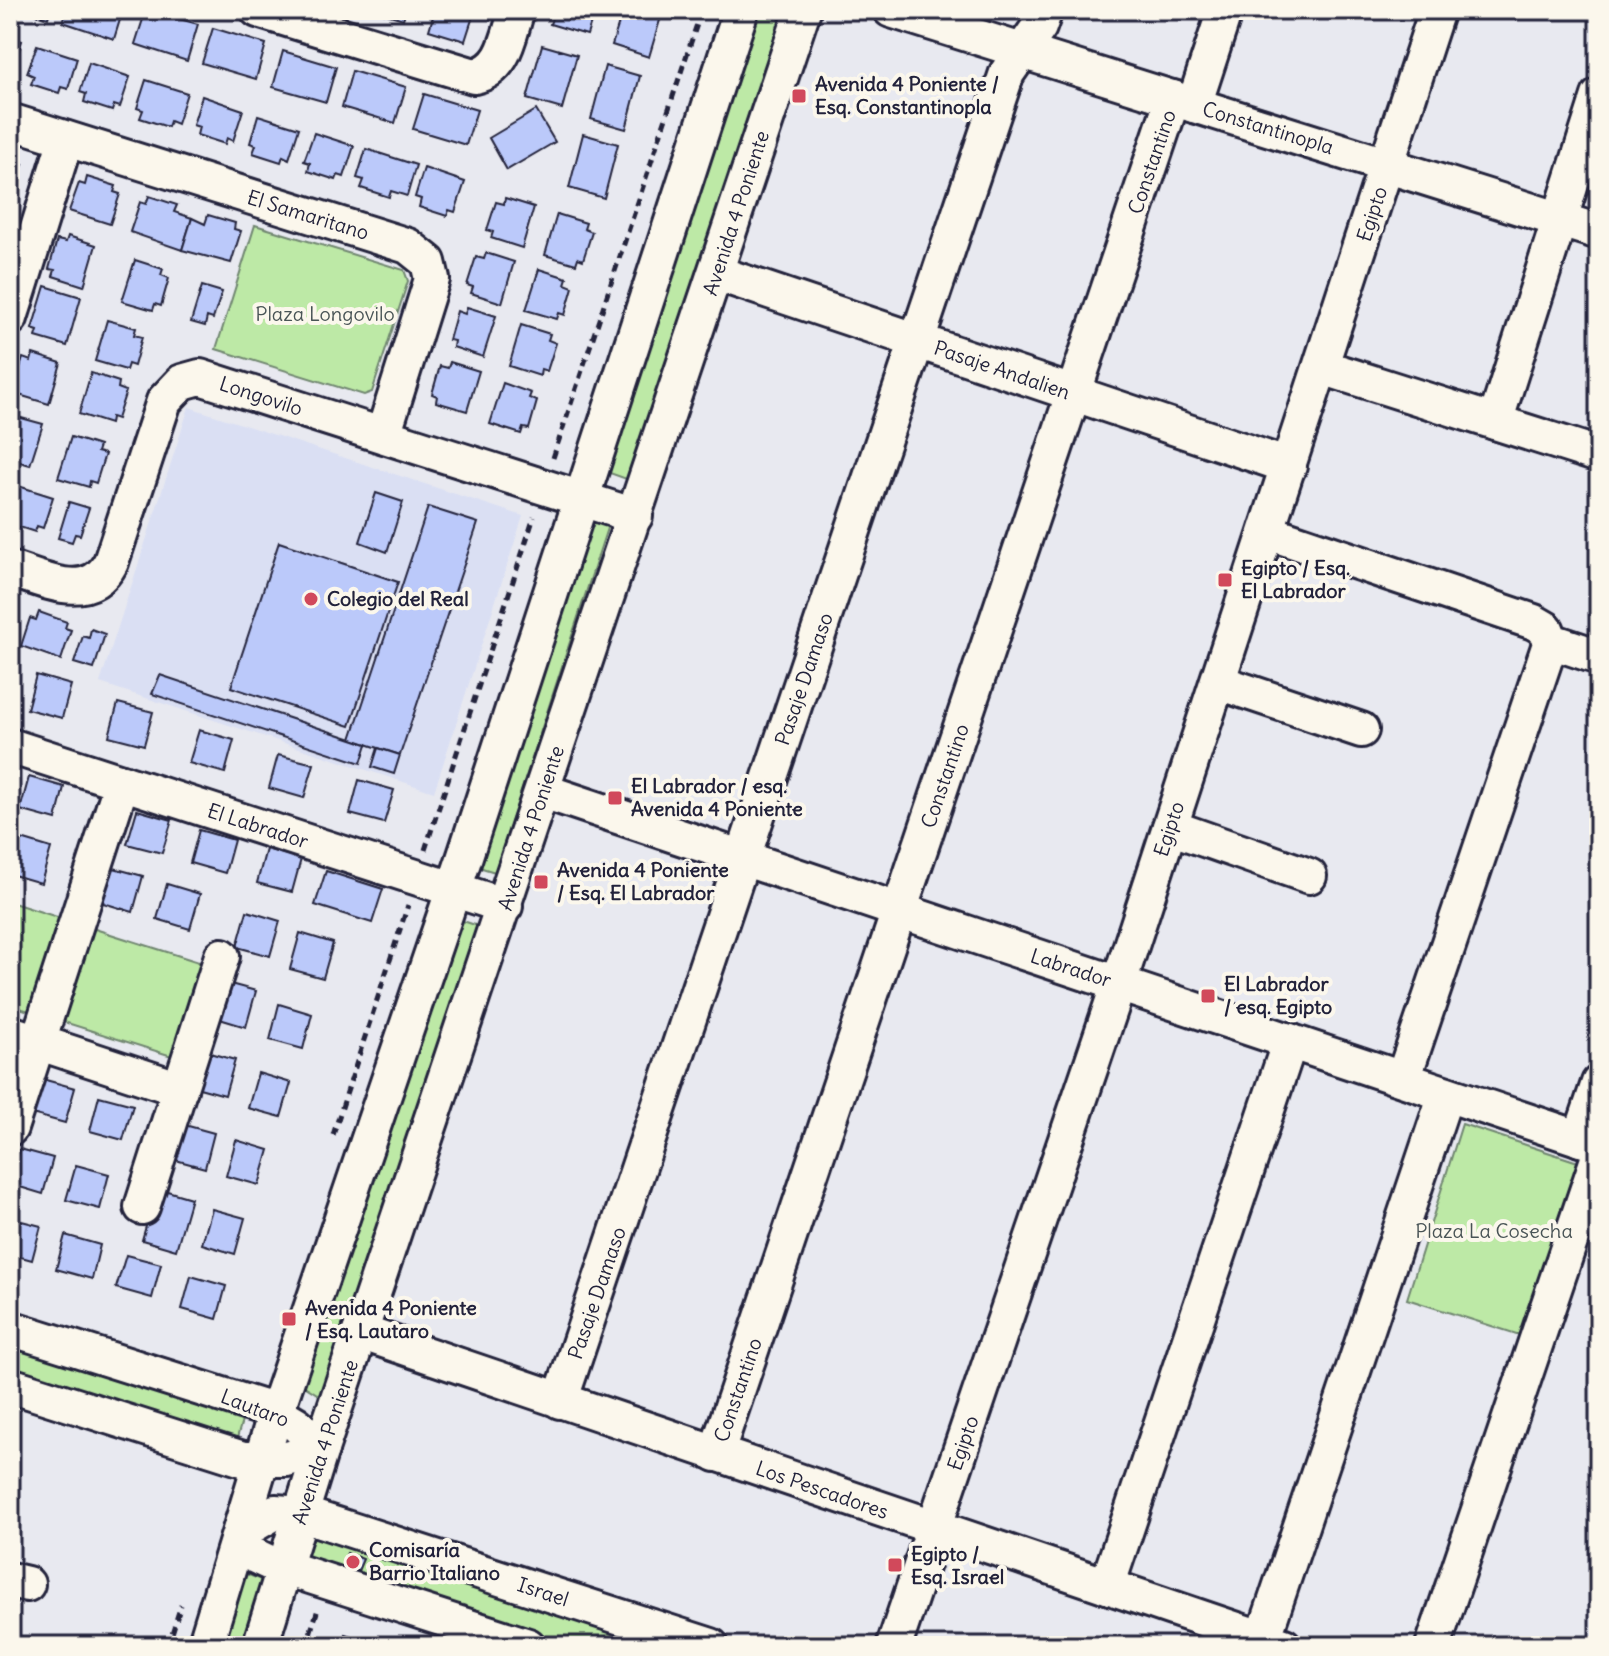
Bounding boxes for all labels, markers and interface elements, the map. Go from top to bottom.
place label: Avenida 4 Poniente / Esq. Constantinopla [815,71,999,119]
marker: Avenida 4 Poniente / Esq. Constantinopla [790,87,808,105]
street label: Constantinopla [1200,96,1337,159]
street label: Constantino [1122,106,1181,217]
street label: Avenida 4 Poniente [697,127,774,298]
street label: Egipto [1351,183,1392,245]
street label: El Samaritano [244,184,372,245]
park label: Plaza Longovilo [255,301,395,326]
street label: Pasaje Andalien [931,335,1074,405]
street label: Longovilo [217,370,306,421]
place label: Egipto / Esq. El Labrador [1241,555,1350,603]
marker: Egipto / Esq. El Labrador [1216,571,1234,589]
place label: Colegio del Real [327,586,469,611]
marker: Colegio del Real [302,590,320,608]
street label: Pasaje Damaso [769,609,838,748]
street label: Constantino [915,720,974,831]
street label: Avenida 4 Poniente [492,742,569,913]
place label: El Labrador / esq. Avenida 4 Poniente [631,773,803,821]
marker: El Labrador / esq. Avenida 4 Poniente [606,789,624,807]
street label: El Labrador [205,797,312,854]
street label: Egipto [1148,798,1189,860]
place label: Avenida 4 Poniente / Esq. El Labrador [557,857,729,905]
marker: Avenida 4 Poniente / Esq. El Labrador [532,873,550,891]
street label: Labrador [1028,943,1115,992]
place label: El Labrador / esq. Egipto [1224,971,1332,1019]
marker: El Labrador / esq. Egipto [1199,987,1217,1005]
park label: Plaza La Cosecha [1415,1218,1573,1243]
street label: Pasaje Damaso [562,1223,631,1362]
place label: Avenida 4 Poniente / Esq. Lautaro [305,1295,477,1343]
marker: Avenida 4 Poniente / Esq. Lautaro [280,1310,298,1328]
street label: Constantino [708,1334,767,1445]
street label: Avenida 4 Poniente [286,1356,363,1527]
street label: Lautaro [217,1383,293,1432]
street label: Egipto [942,1412,984,1474]
street label: Los Pescadores [753,1455,892,1524]
place label: Comisaría Barrio Italiano [369,1537,500,1585]
place label: Egipto / Esq. Israel [911,1541,1004,1589]
marker: Comisaría Barrio Italiano [344,1553,362,1571]
marker: Egipto / Esq. Israel [886,1556,904,1574]
street label: Israel [514,1572,572,1612]

